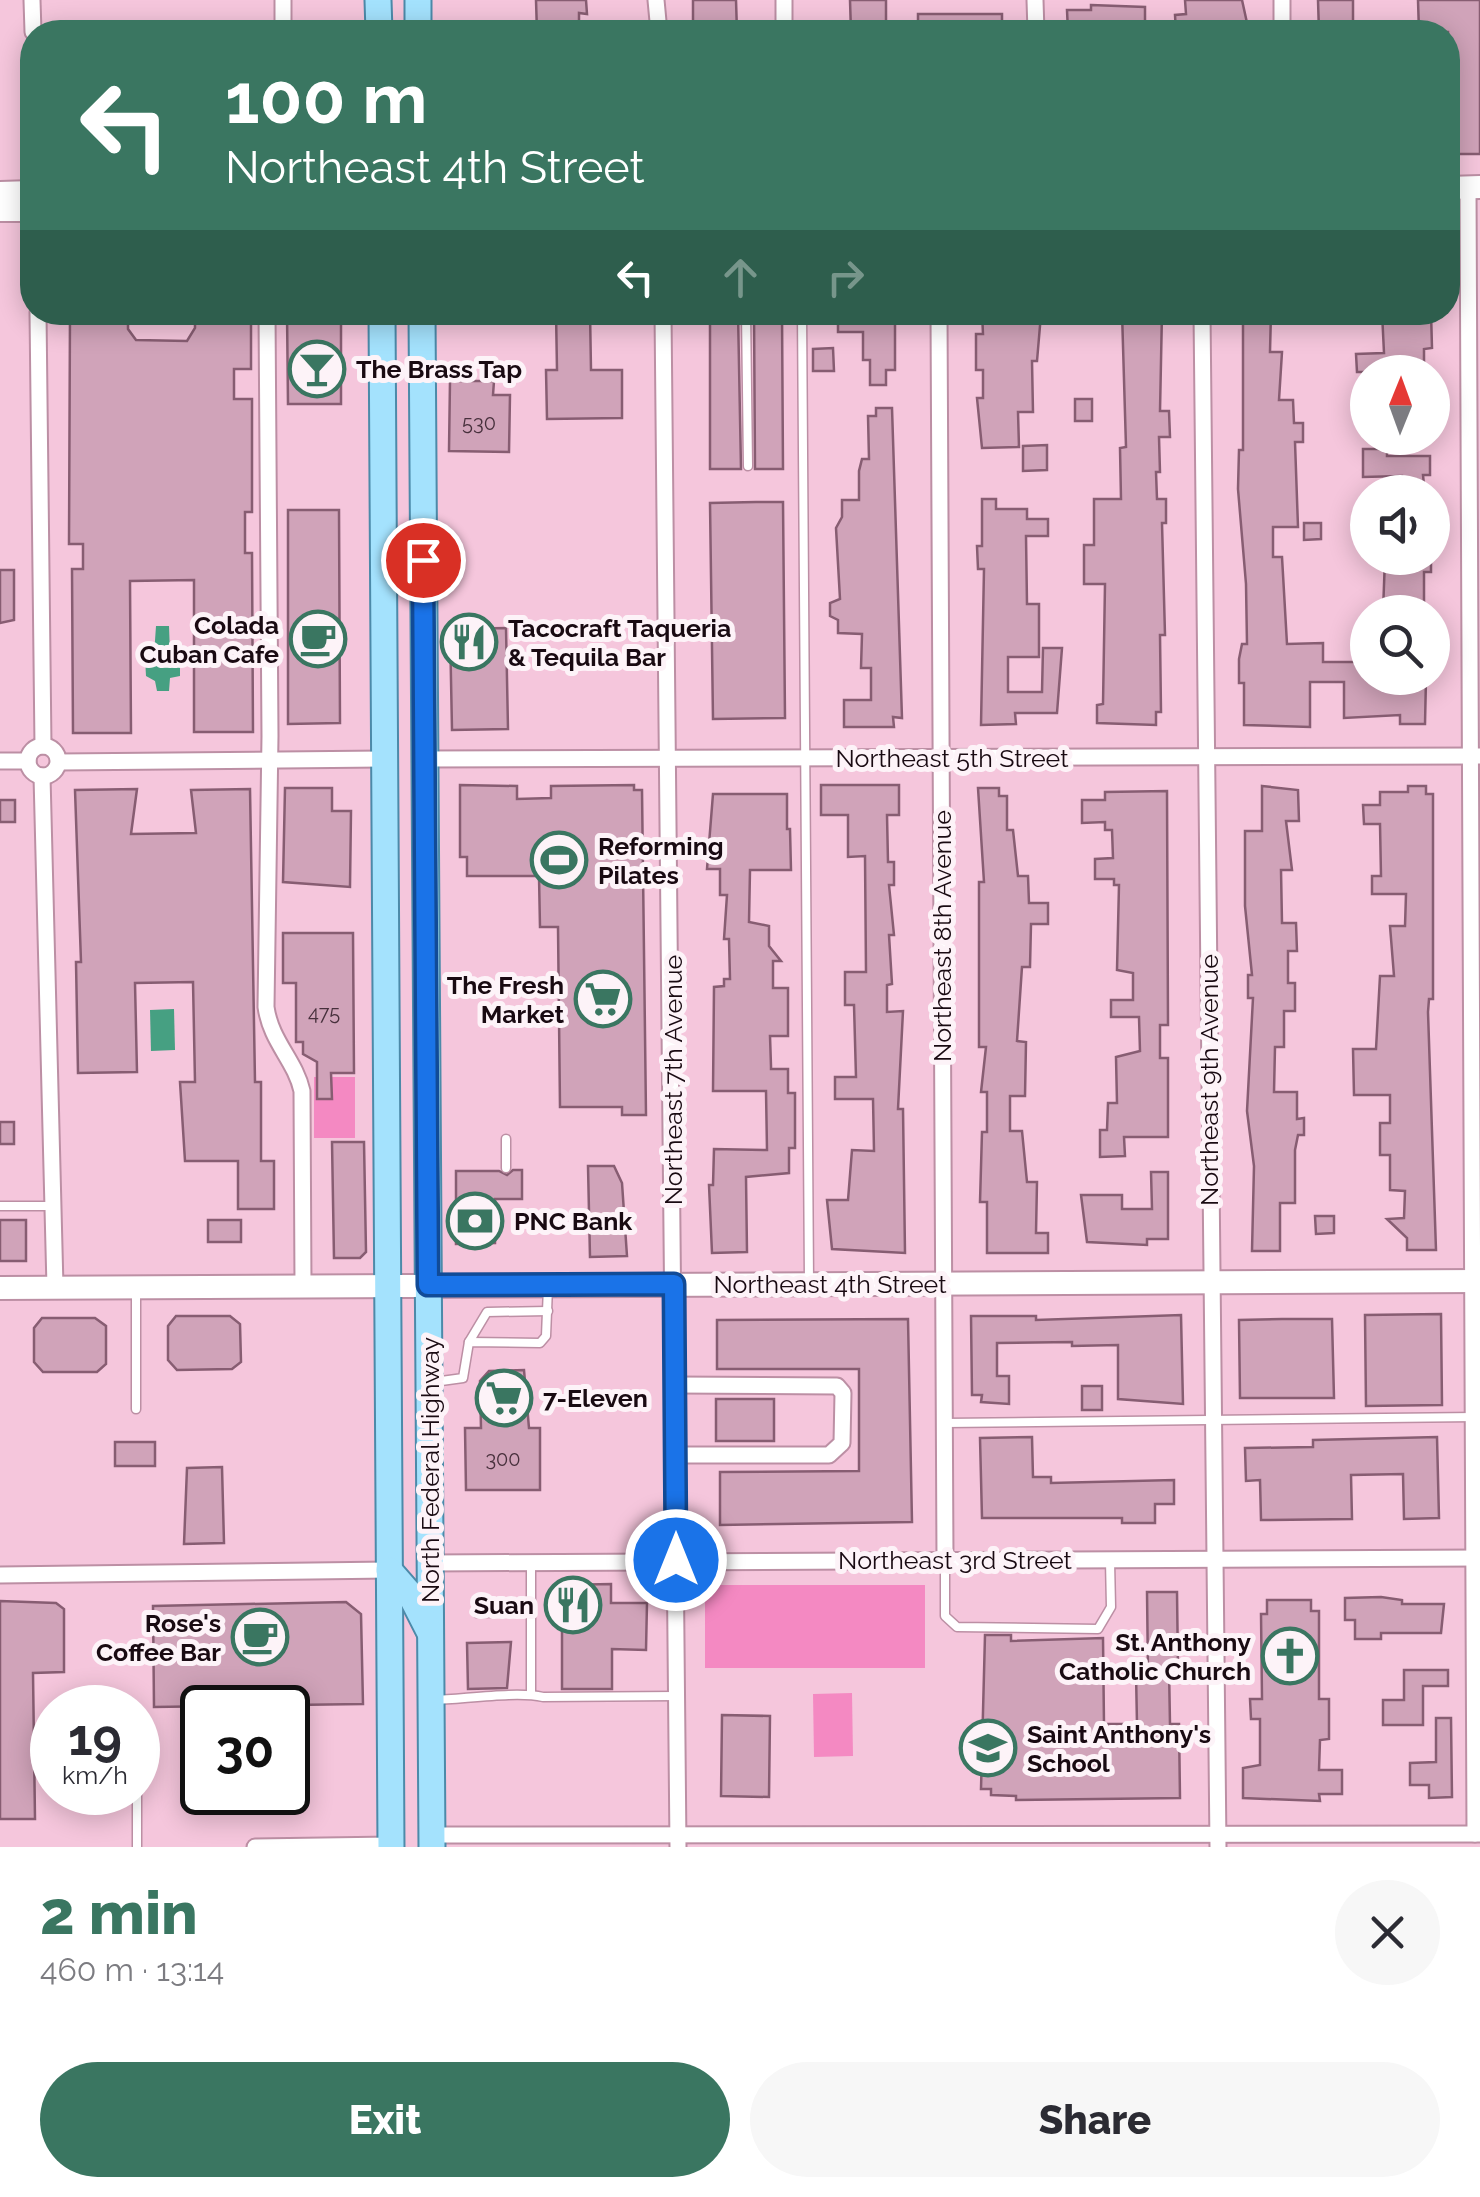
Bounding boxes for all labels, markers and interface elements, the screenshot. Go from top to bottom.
text: 100 m [225,57,428,139]
icon: left [60,60,190,190]
text: Northeast 4th Street [225,141,645,194]
icon: left [608,250,663,305]
icon: ahead [713,250,768,305]
icon: right [818,250,873,305]
bar icon: The Brass Tap [287,339,347,399]
place label: The Brass Tap [356,354,522,384]
north arrow [1350,355,1450,455]
map controls [1350,355,1450,695]
house number: 530 [462,411,496,435]
button: sound [1350,475,1450,575]
pin [381,518,466,603]
icon: arrive [396,533,451,588]
button: search [1350,595,1450,695]
cafe icon: Colada Cuban Cafe [288,609,348,669]
place label: Colada Cuban Cafe [140,610,279,669]
restaurant icon: Tacocraft Taqueria & Tequila Bar [439,612,499,672]
place label: Tacocraft Taqueria & Tequila Bar [508,613,731,672]
street label: Northeast 5th Street [835,743,1069,773]
street label: Northeast 8th Avenue [927,810,957,1062]
sports icon: Reforming Pilates [529,830,589,890]
place label: Reforming Pilates [598,831,724,890]
street label: Northeast 9th Avenue [1194,954,1224,1206]
street label: Northeast 7th Avenue [658,955,688,1205]
supermarket icon: The Fresh Market [573,969,633,1029]
place label: The Fresh Market [447,970,564,1029]
house number: 475 [308,1001,340,1025]
bank icon: PNC Bank [445,1191,505,1251]
place label: PNC Bank [514,1206,633,1236]
street label: Northeast 4th Street [713,1269,947,1299]
street label: North Federal Highway [415,1337,445,1603]
supermarket icon: 7-Eleven [474,1368,534,1428]
place label: 7-Eleven [543,1383,648,1413]
house number: 300 [485,1447,521,1471]
position arrow [624,1508,728,1612]
street label: Northeast 3rd Street [838,1545,1073,1575]
restaurant icon: Suan [543,1575,603,1635]
place label: Suan [474,1590,534,1620]
cafe icon: Rose's Coffee Bar [230,1607,290,1667]
place label: Rose's Coffee Bar [96,1608,221,1667]
church icon: St. Anthony Catholic Church [1260,1626,1320,1686]
place label: St. Anthony Catholic Church [1059,1627,1251,1686]
speed limit sign: 30 [180,1685,310,1815]
text: 19 [68,1708,122,1767]
school or university icon: Saint Anthony's School [958,1718,1018,1778]
place label: Saint Anthony's School [1027,1719,1211,1778]
text: km/h [62,1760,128,1790]
text: 2 min [40,1878,198,1948]
button: close [1335,1880,1440,1985]
text: 460 m · 13:14 [40,1951,224,1988]
button: Exit [40,2062,730,2177]
button: Share [750,2062,1440,2177]

